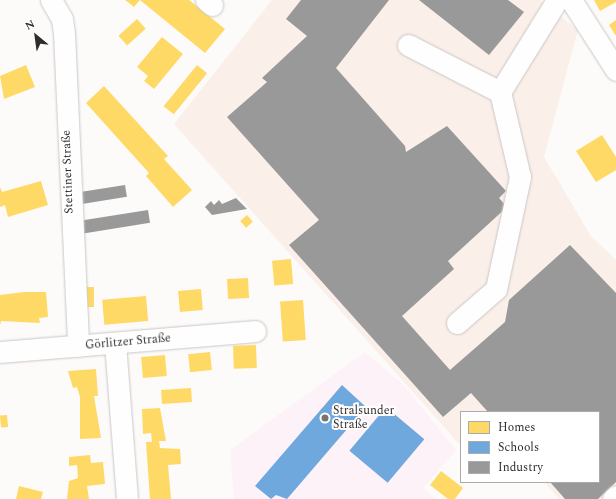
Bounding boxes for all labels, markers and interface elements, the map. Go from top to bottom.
text: N [22,15,38,35]
north arrow [16,16,56,56]
street label: Stettiner Straße [59,130,77,214]
street label: Görlitzer Straße [85,331,171,353]
place label: Stralsunder Straße [333,404,394,432]
legend [460,411,600,483]
marker: Stralsunder Straße [320,413,330,423]
text: Homes [498,418,536,437]
text: Schools [498,438,539,457]
text: Industry [498,458,543,477]

